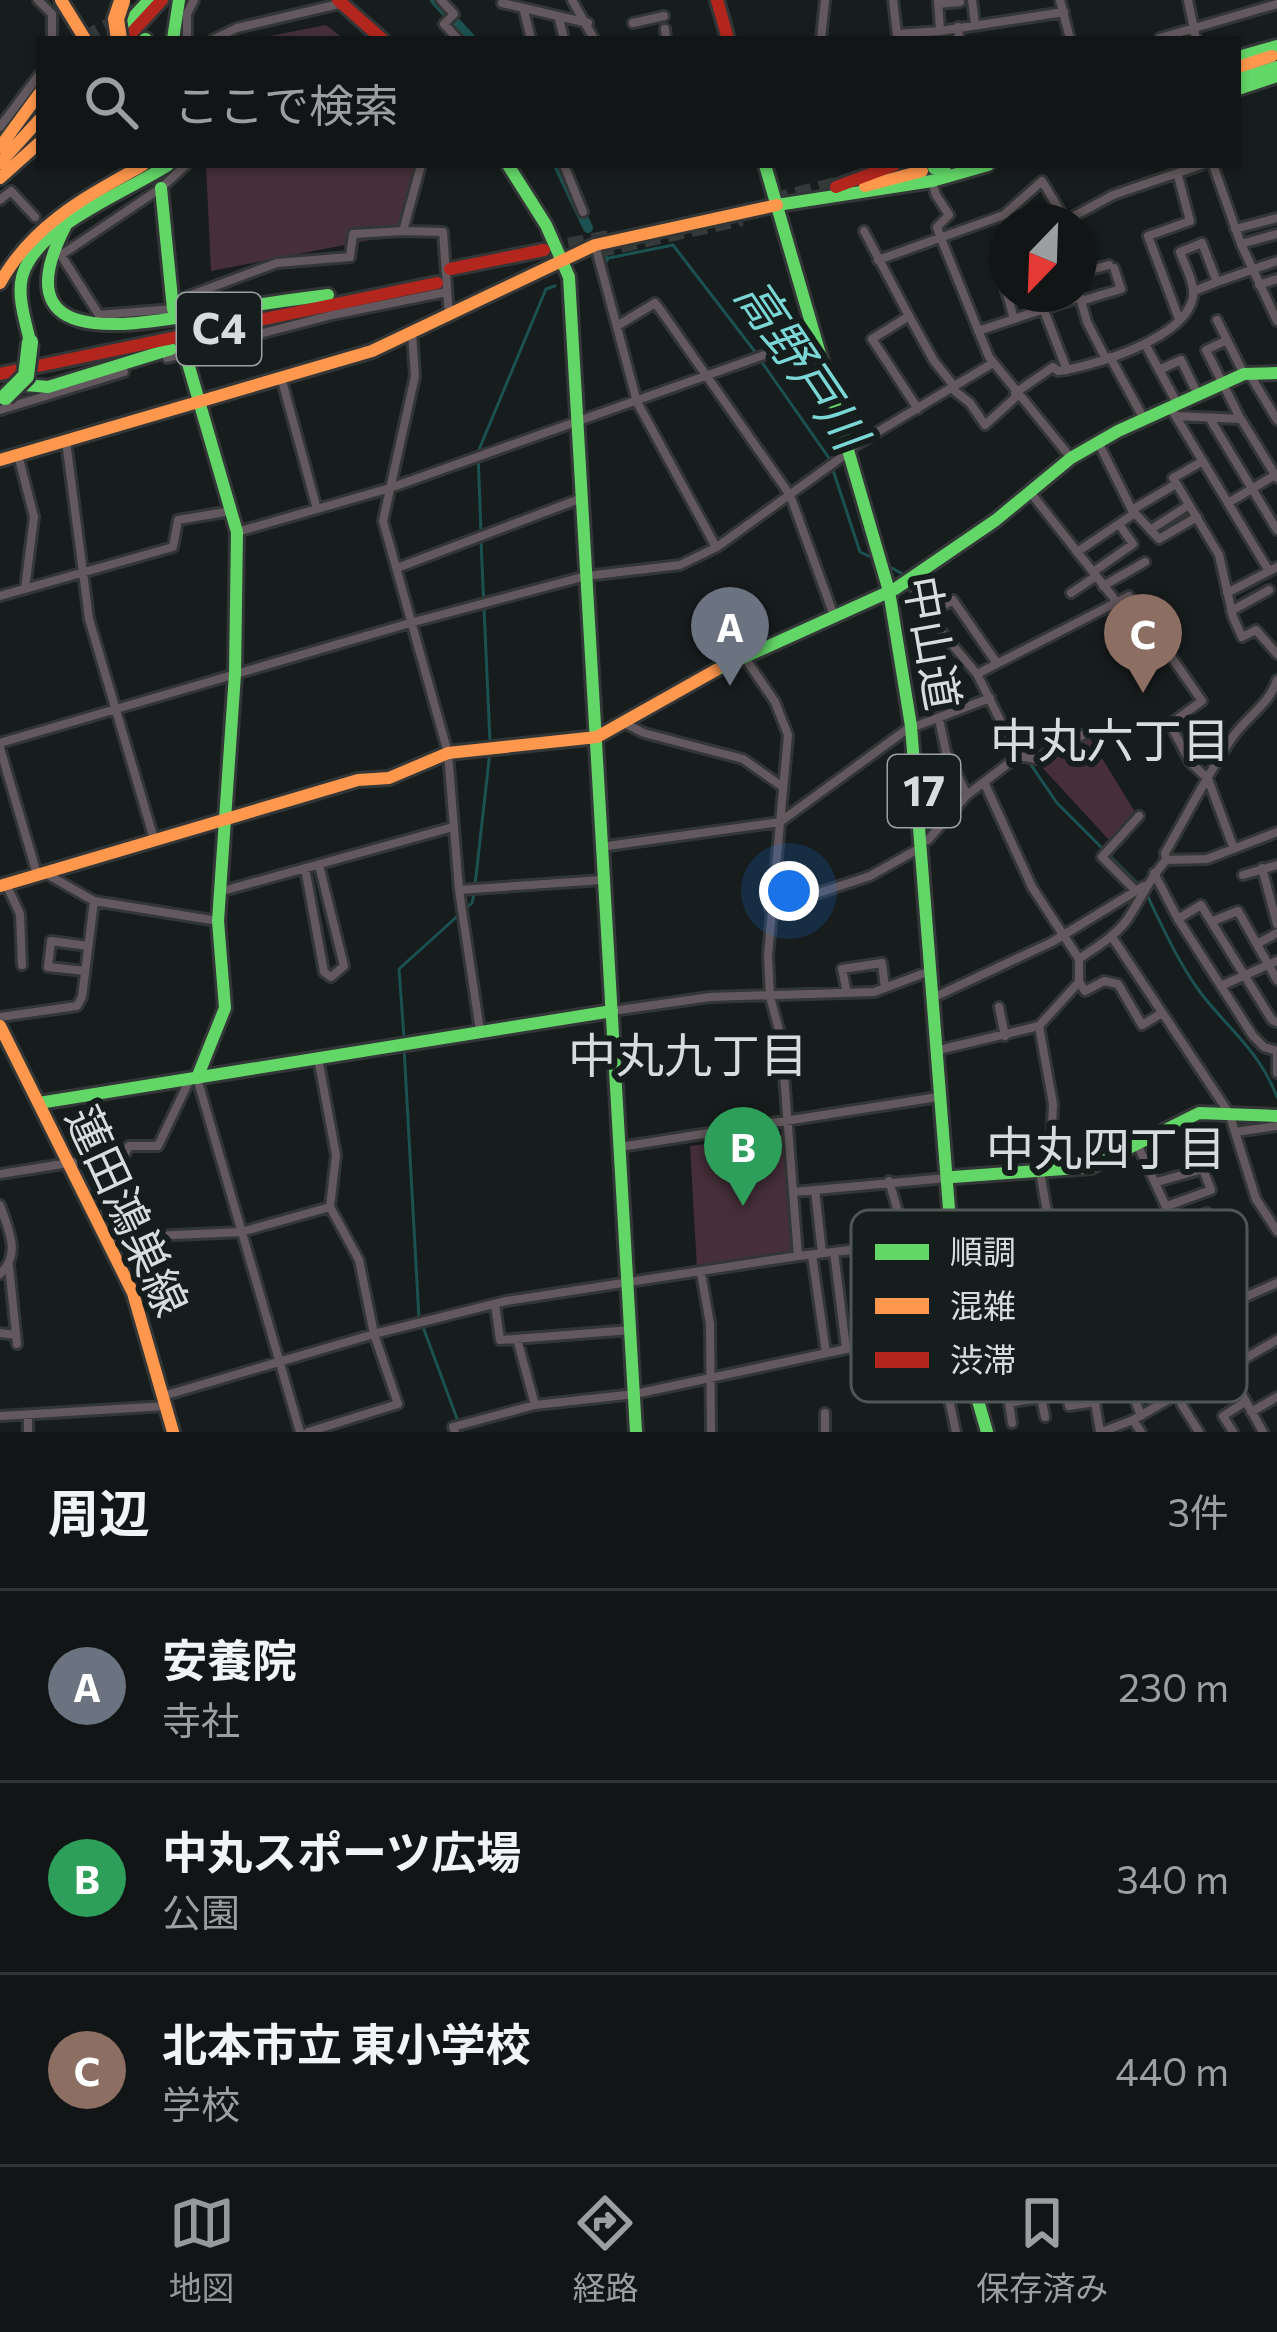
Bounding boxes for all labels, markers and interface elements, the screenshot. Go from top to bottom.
search box [36,36,1241,168]
icon: search [78,69,144,135]
text: ここで検索 [174,76,399,131]
north arrow [989,204,1097,312]
water label: 高野戸川 [725,267,884,463]
road number: C4 [177,293,261,365]
street label: 中山道 [896,571,973,714]
pin: A [691,587,769,686]
pin: C [1104,594,1182,693]
district label: 中丸六丁目 [990,709,1230,768]
road number: 17 [888,755,960,827]
your location [759,861,819,921]
district label: 中丸九丁目 [568,1024,808,1083]
street label: 蓮田鴻巣線 [57,1096,202,1324]
pin: B [704,1107,782,1206]
district label: 中丸四丁目 [986,1117,1226,1176]
legend [851,1210,1247,1402]
text: 順調 [950,1230,1016,1271]
text: 混雑 [950,1284,1016,1325]
text: 渋滞 [950,1338,1016,1379]
text: 周辺 [48,1480,150,1543]
text: 3件 [1168,1487,1229,1535]
text: 安養院 [162,1631,297,1686]
text: A [73,1662,101,1710]
text: 230 m [1118,1662,1229,1710]
text: 寺社 [162,1695,240,1743]
text: 中丸スポーツ広場 [162,1823,521,1878]
text: B [74,1854,100,1902]
text: 340 m [1116,1854,1229,1902]
text: 公園 [162,1887,240,1935]
text: 北本市立 東小学校 [162,2015,531,2070]
text: C [74,2046,100,2094]
text: 440 m [1115,2046,1229,2094]
text: 学校 [162,2079,240,2127]
tab: 地図 [169,2190,235,2310]
tab: 経路 [572,2190,638,2310]
tab: 保存済み [976,2190,1108,2310]

